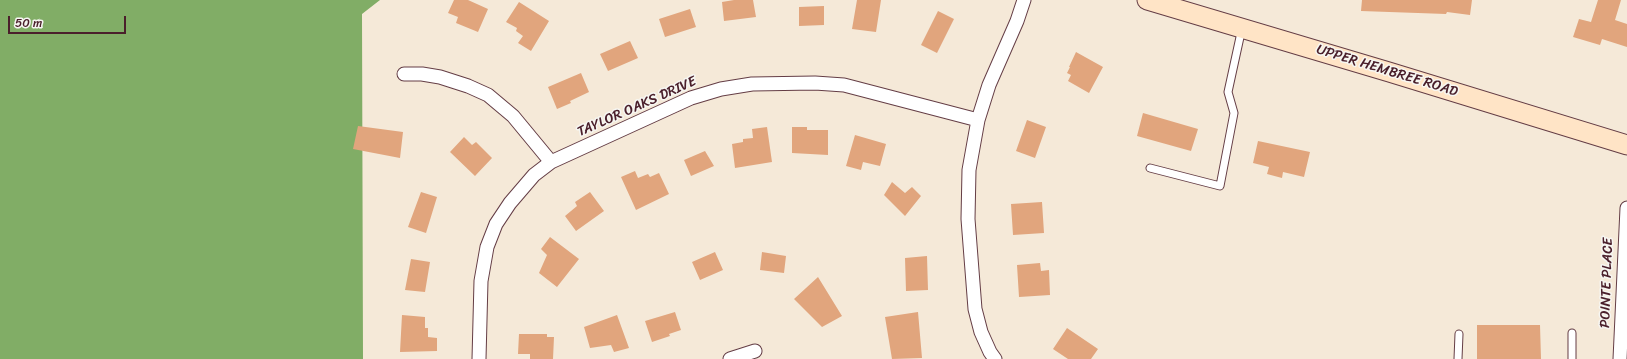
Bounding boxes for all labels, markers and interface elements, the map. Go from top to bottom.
scale bar [10,8,128,34]
text: 50 m [15,12,42,34]
street label: UPPER HEMBREE ROAD [1314,41,1460,101]
street label: TAYLOR OAKS DRIVE [575,73,699,141]
street label: POINTE PLACE [1597,238,1617,328]

